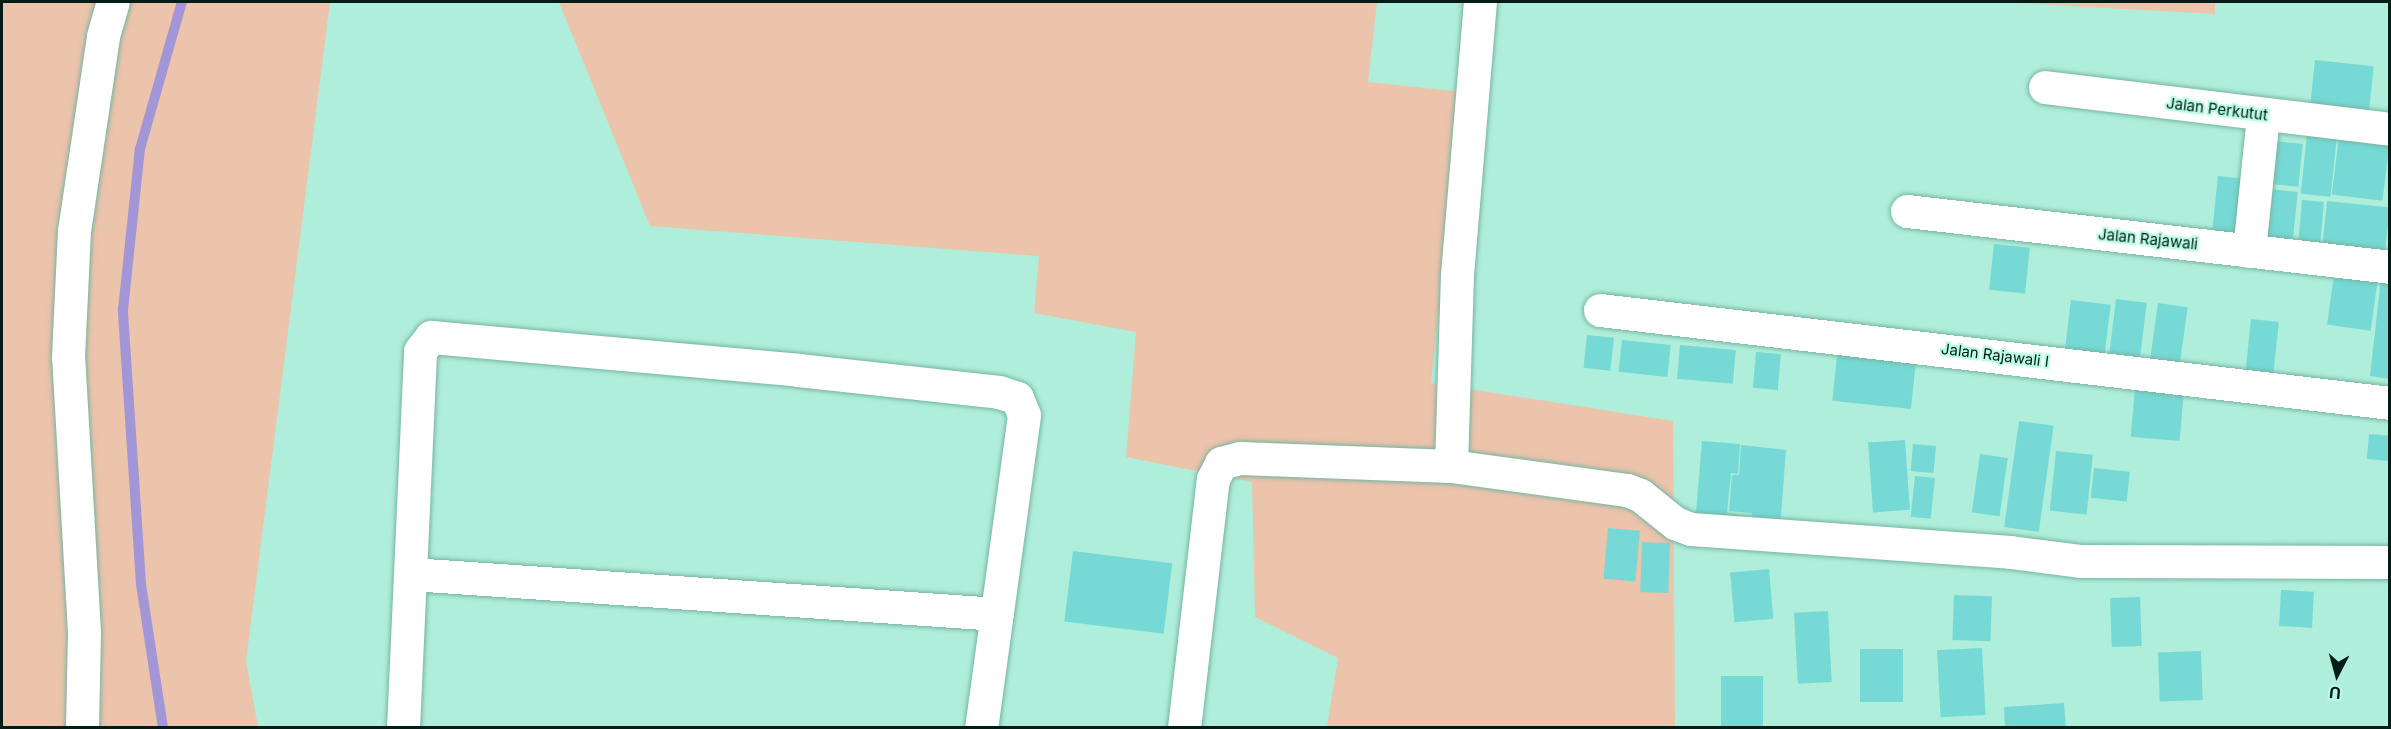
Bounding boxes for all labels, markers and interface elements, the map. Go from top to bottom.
street label: Jalan Perkutut [2165,94,2269,124]
street label: Jalan Rajawali [2097,225,2199,253]
street label: Jalan Rajawali I [1940,339,2050,371]
north arrow [2307,645,2367,705]
text: U [2328,682,2342,703]

